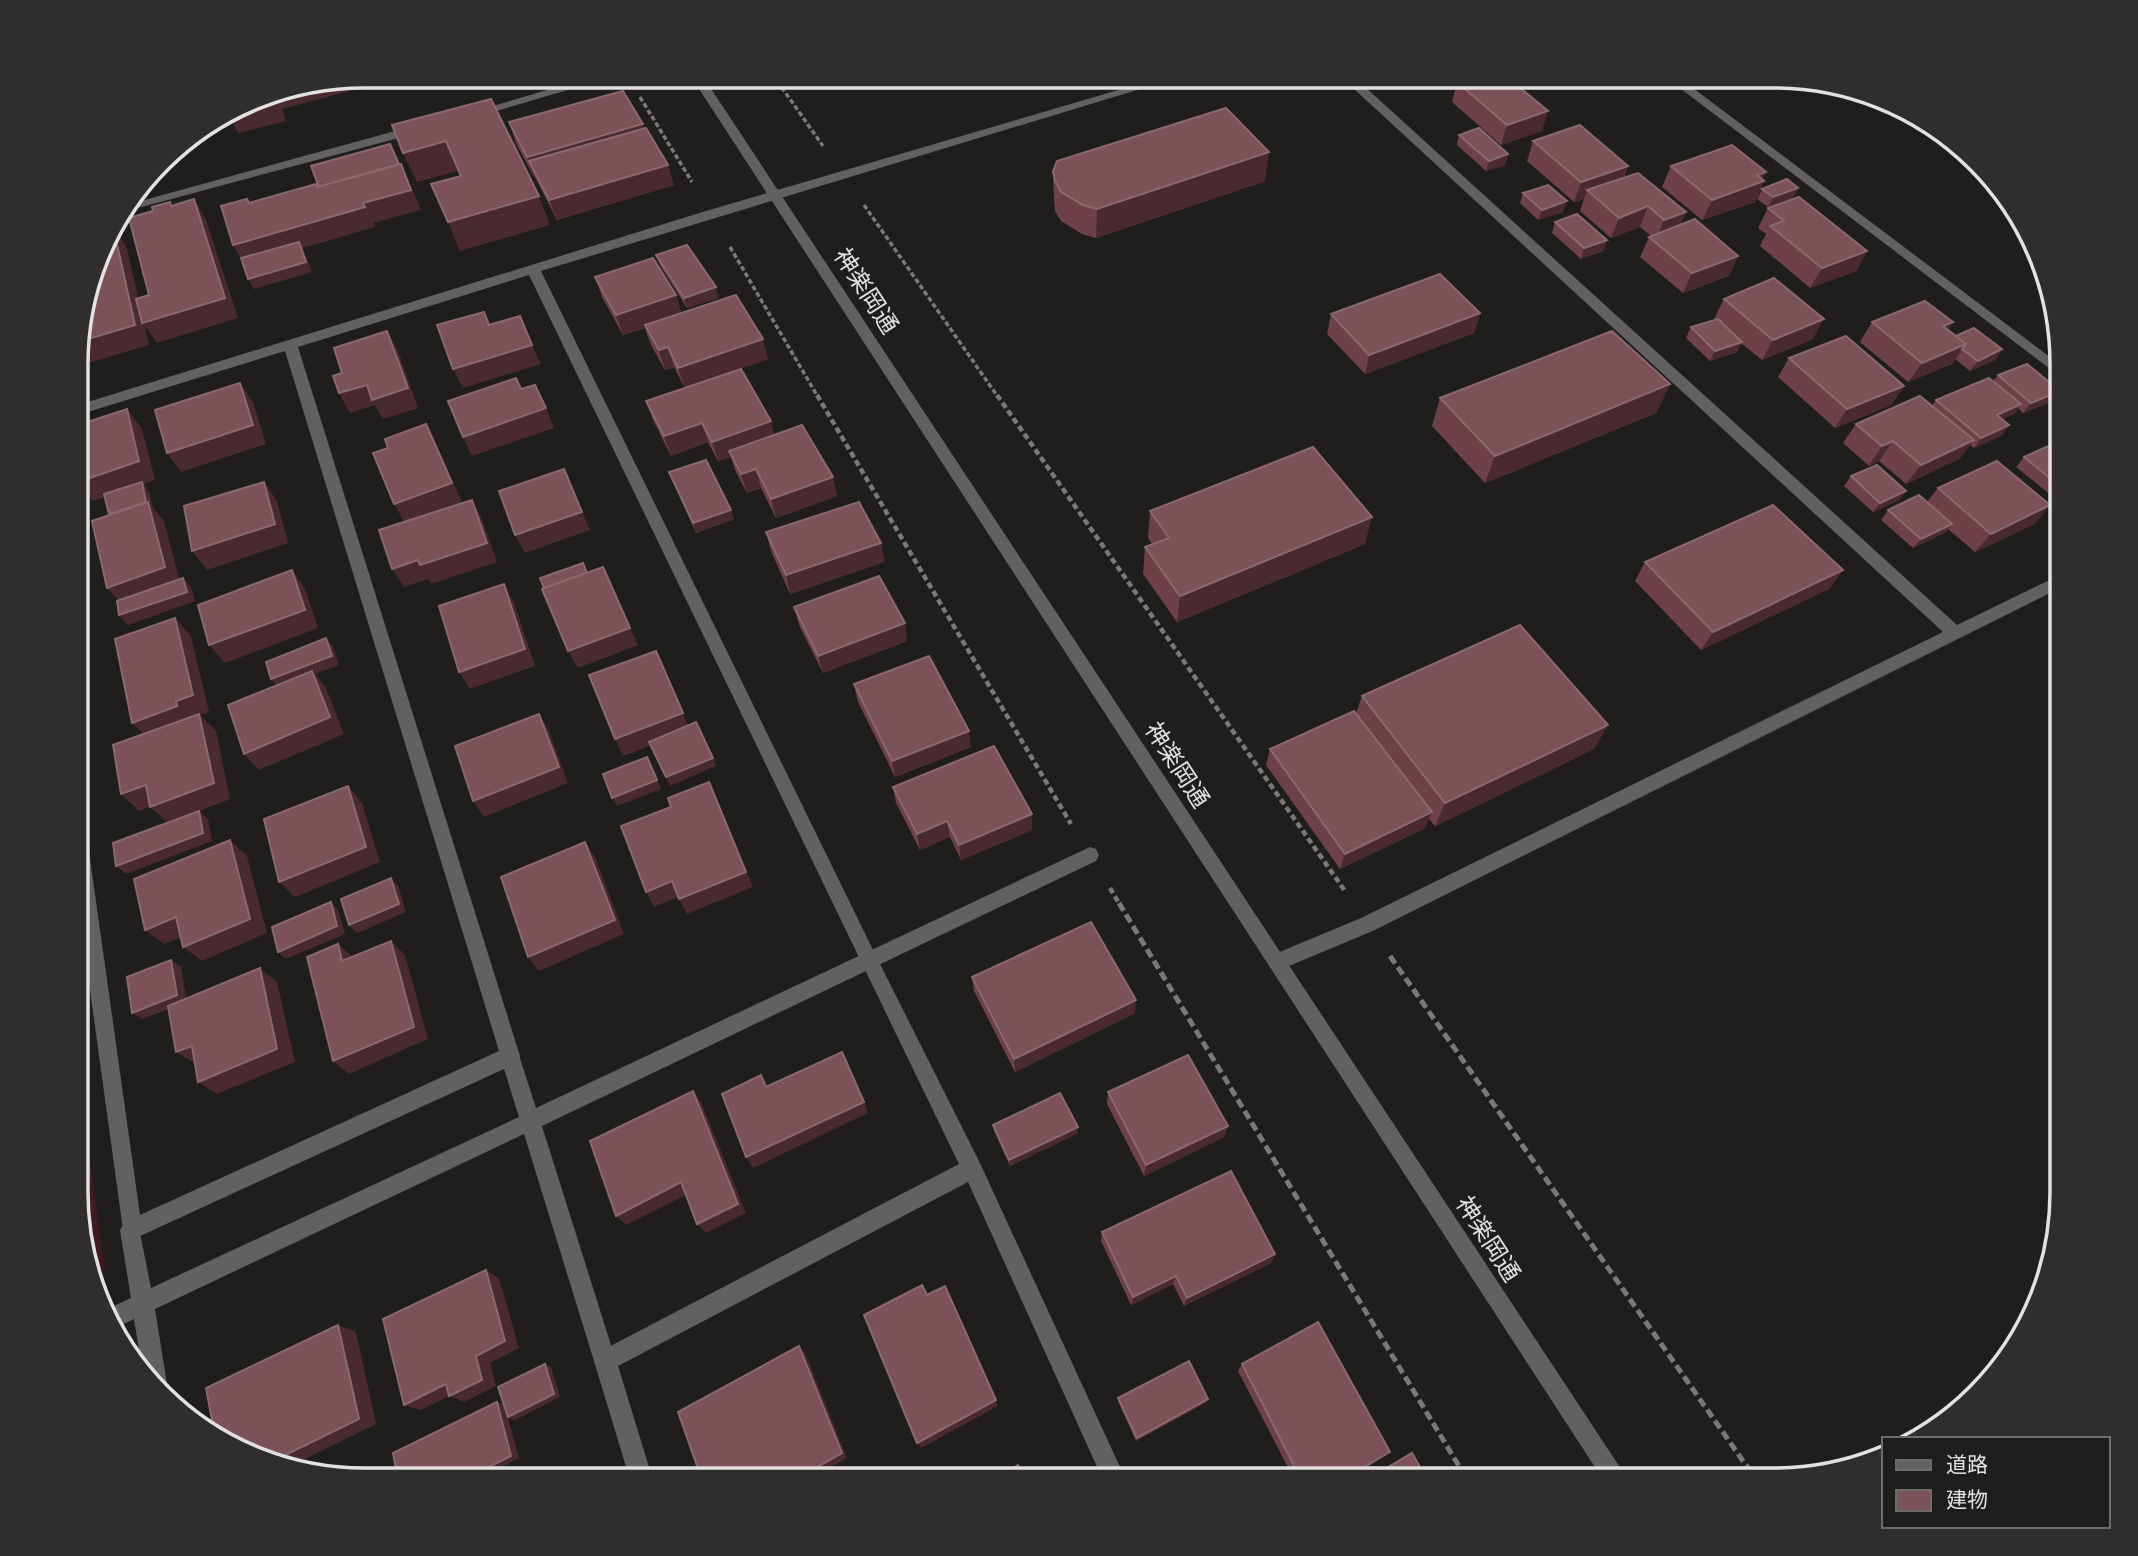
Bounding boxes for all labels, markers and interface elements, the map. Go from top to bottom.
street label: 神楽岡通 [828,243,904,339]
street label: 神楽岡通 [1139,717,1215,813]
street label: 神楽岡通 [1450,1191,1526,1287]
legend [1882,1437,2110,1528]
text: 道路 [1946,1452,1988,1478]
text: 建物 [1946,1487,1988,1513]

